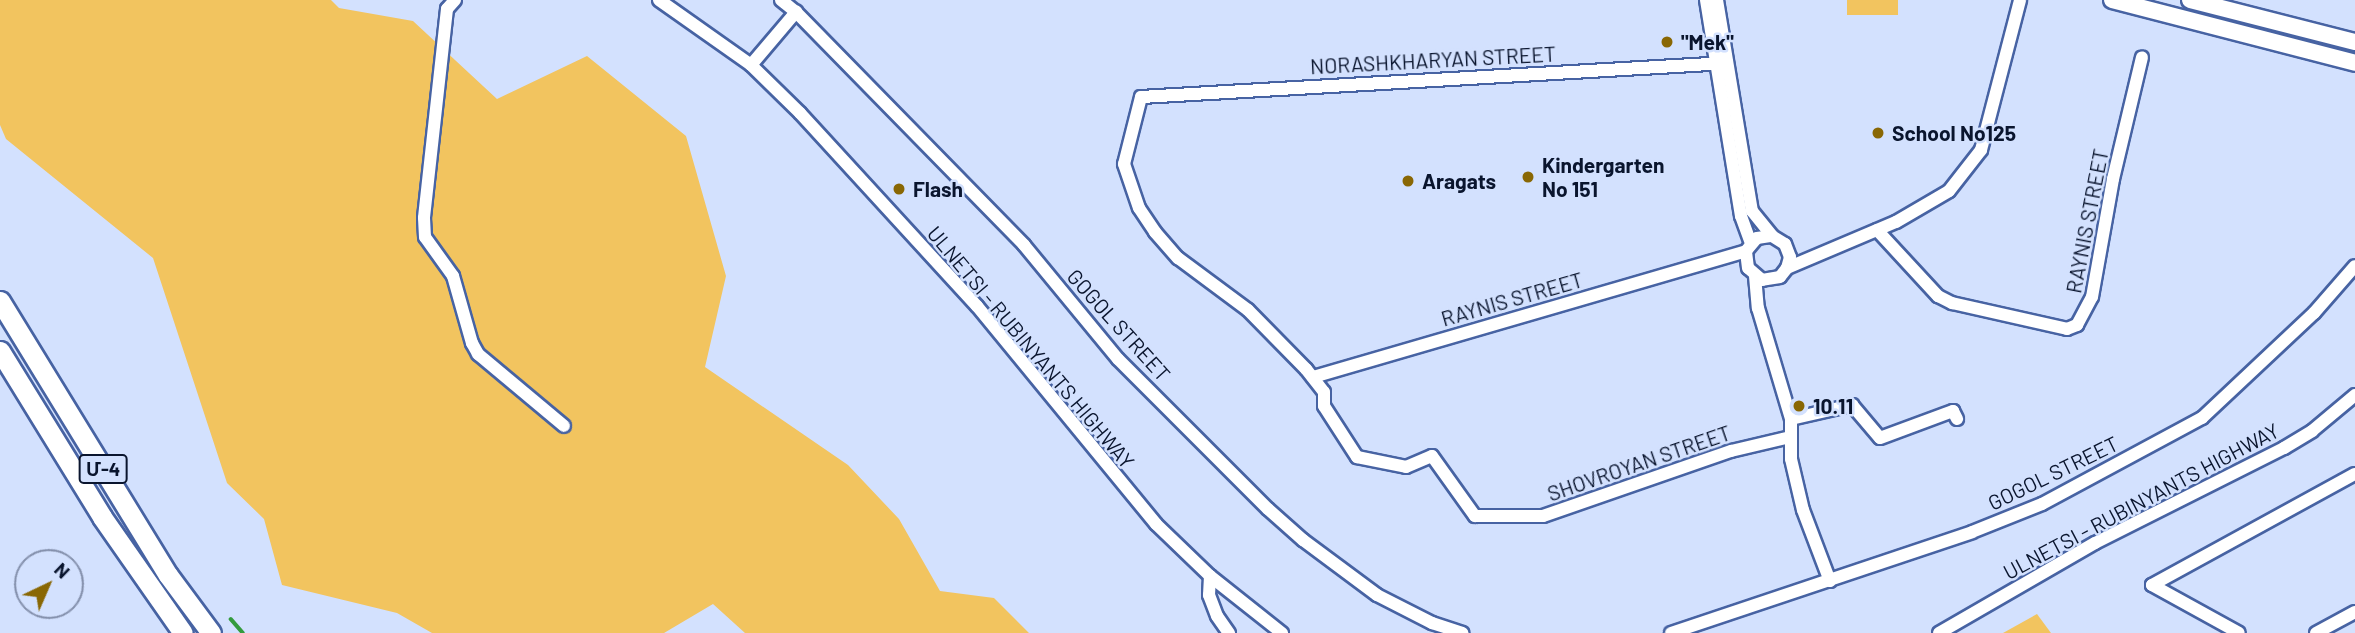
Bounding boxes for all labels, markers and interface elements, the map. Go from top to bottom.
place label: "Mek" [1681,29,1734,55]
marker: "Mek" [1659,34,1675,50]
street label: NORASHKHARYAN STREET [1309,41,1557,79]
place label: School No125 [1892,120,2016,146]
marker: School No125 [1870,125,1886,141]
street label: RAYNIS STREET [2061,147,2113,295]
place label: Kindergarten No 151 [1542,152,1665,202]
place label: Aragats [1422,168,1496,194]
marker: Kindergarten No 151 [1520,169,1536,185]
marker: Aragats [1400,173,1416,189]
place label: Flash [913,176,963,202]
marker: Flash [891,181,907,197]
street label: ULNETSI - RUBINYANTS HIGHWAY [922,221,1140,473]
street label: GOGOL STREET [1062,264,1176,386]
street label: RAYNIS STREET [1438,267,1586,331]
place label: 10.11 [1813,393,1853,419]
marker: 10.11 [1791,398,1807,414]
street label: ULNETSI - RUBINYANTS HIGHWAY [1999,417,2283,585]
street label: SHOVROYAN STREET [1544,420,1734,506]
street label: GOGOL STREET [1984,431,2122,515]
road number: Մ-4 [78,454,128,484]
north arrow [14,549,84,619]
text: N [50,557,75,583]

